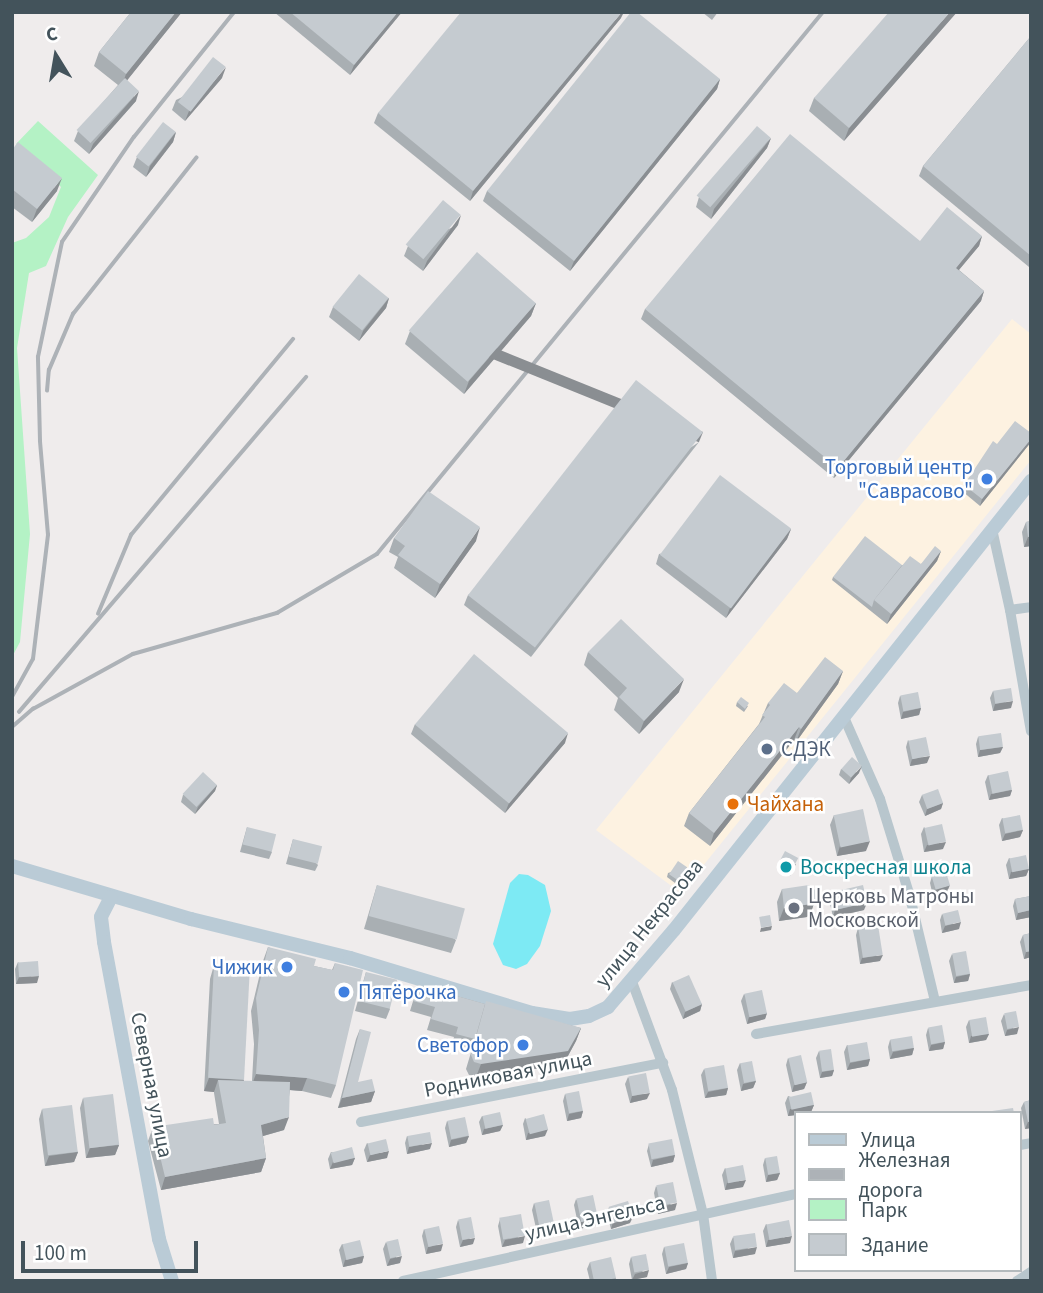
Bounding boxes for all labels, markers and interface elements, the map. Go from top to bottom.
north arrow [21,21,91,91]
text: С [44,21,60,49]
place label: Торговый центр "Саврасово" [825,454,973,504]
marker: Торговый центр "Саврасово" [979,471,995,487]
place label: СДЭК [781,736,831,762]
marker: СДЭК [759,741,775,757]
place label: Чайхана [747,791,824,817]
marker: Чайхана [725,796,741,812]
street label: улица Некрасова [590,854,708,992]
place label: Воскресная школа [800,854,972,880]
marker: Воскресная школа [778,859,794,875]
place label: Церковь Матроны Московской [808,883,975,933]
marker: Церковь Матроны Московской [786,900,802,916]
place label: Чижик [212,954,273,980]
marker: Чижик [279,959,295,975]
place label: Пятёрочка [358,979,457,1005]
marker: Пятёрочка [336,984,352,1000]
street label: Северная улица [126,1010,178,1160]
place label: Светофор [417,1032,509,1058]
marker: Светофор [515,1037,531,1053]
street label: Родниковая улица [422,1045,594,1103]
legend [794,1111,1022,1272]
text: Улица [861,1125,916,1155]
text: Железная дорога [859,1145,951,1205]
street label: улица Энгельса [523,1190,667,1246]
text: Парк [861,1195,907,1225]
scale bar [24,1226,201,1270]
text: Здание [861,1230,929,1260]
text: 100 m [34,1238,87,1268]

